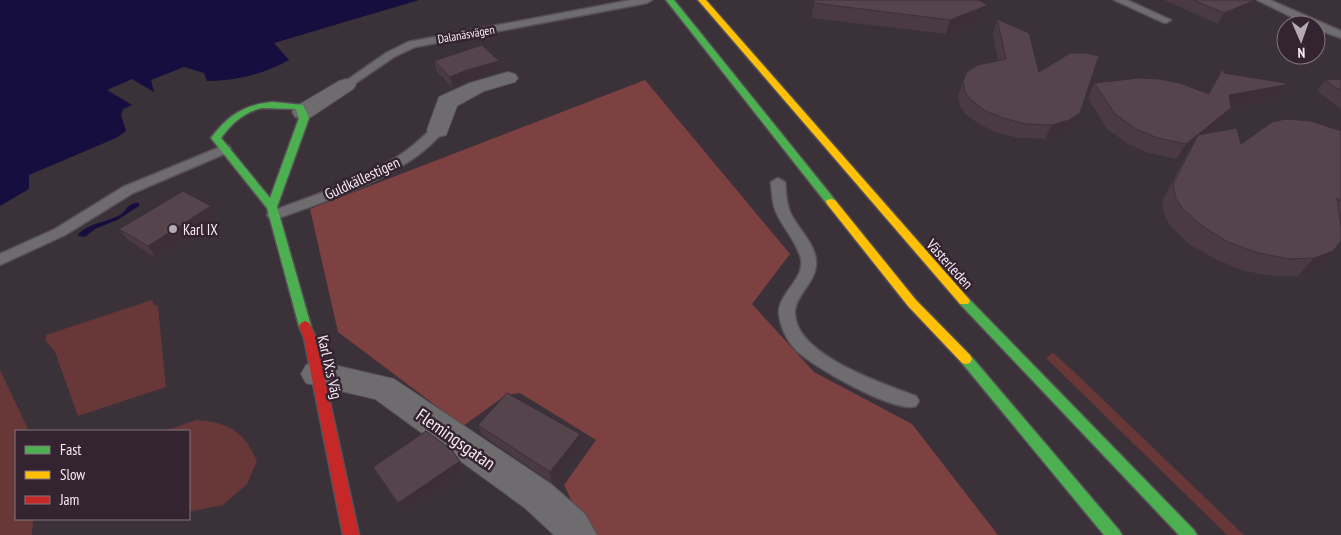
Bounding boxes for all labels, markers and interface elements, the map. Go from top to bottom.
north arrow [1276,15,1326,65]
street label: Dalanäsvägen [436,22,496,46]
text: N [1297,44,1306,62]
street label: Guldkällestigen [321,152,403,204]
place label: Karl IX [183,220,218,239]
marker: Karl IX [167,223,179,235]
street label: Västerleden [922,234,977,293]
street label: Karl IX:s Väg [313,333,347,401]
street label: Flemingsgatan [412,403,500,475]
legend [15,430,190,520]
text: Fast [60,440,81,459]
text: Slow [60,465,85,484]
text: Jam [59,490,79,509]

